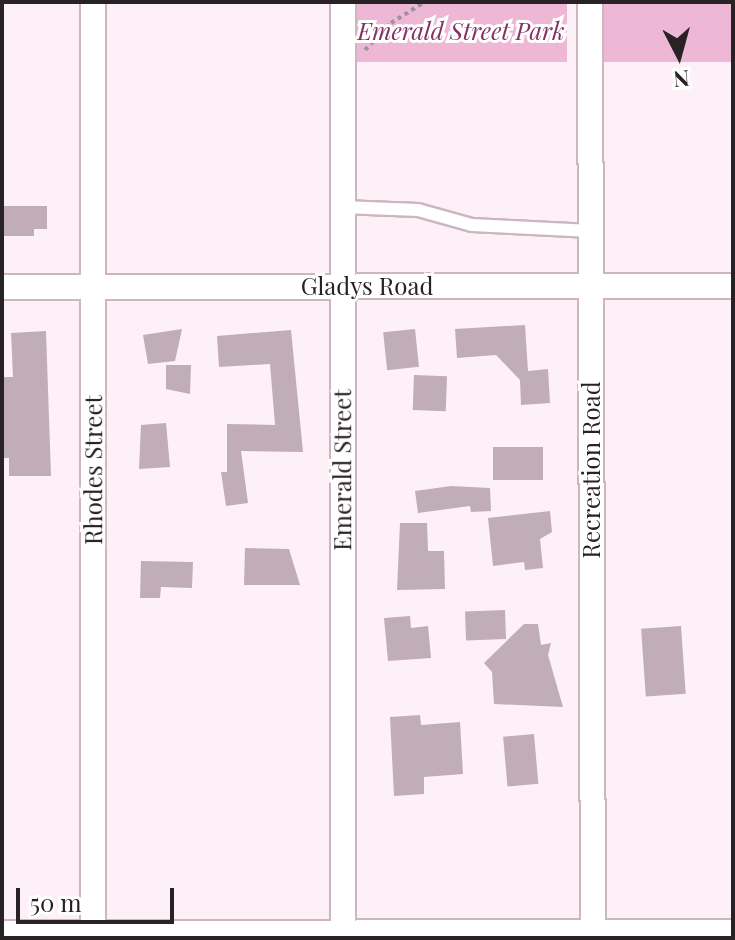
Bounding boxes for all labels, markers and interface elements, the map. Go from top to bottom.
north arrow [639,16,719,96]
park label: Emerald Street Park [357,17,565,45]
text: N [672,64,691,96]
street label: Gladys Road [301,272,433,300]
street label: Recreation Road [577,381,605,559]
street label: Emerald Street [328,389,356,551]
street label: Rhodes Street [79,395,107,545]
scale bar [20,872,178,922]
text: 50 m [30,886,82,918]

